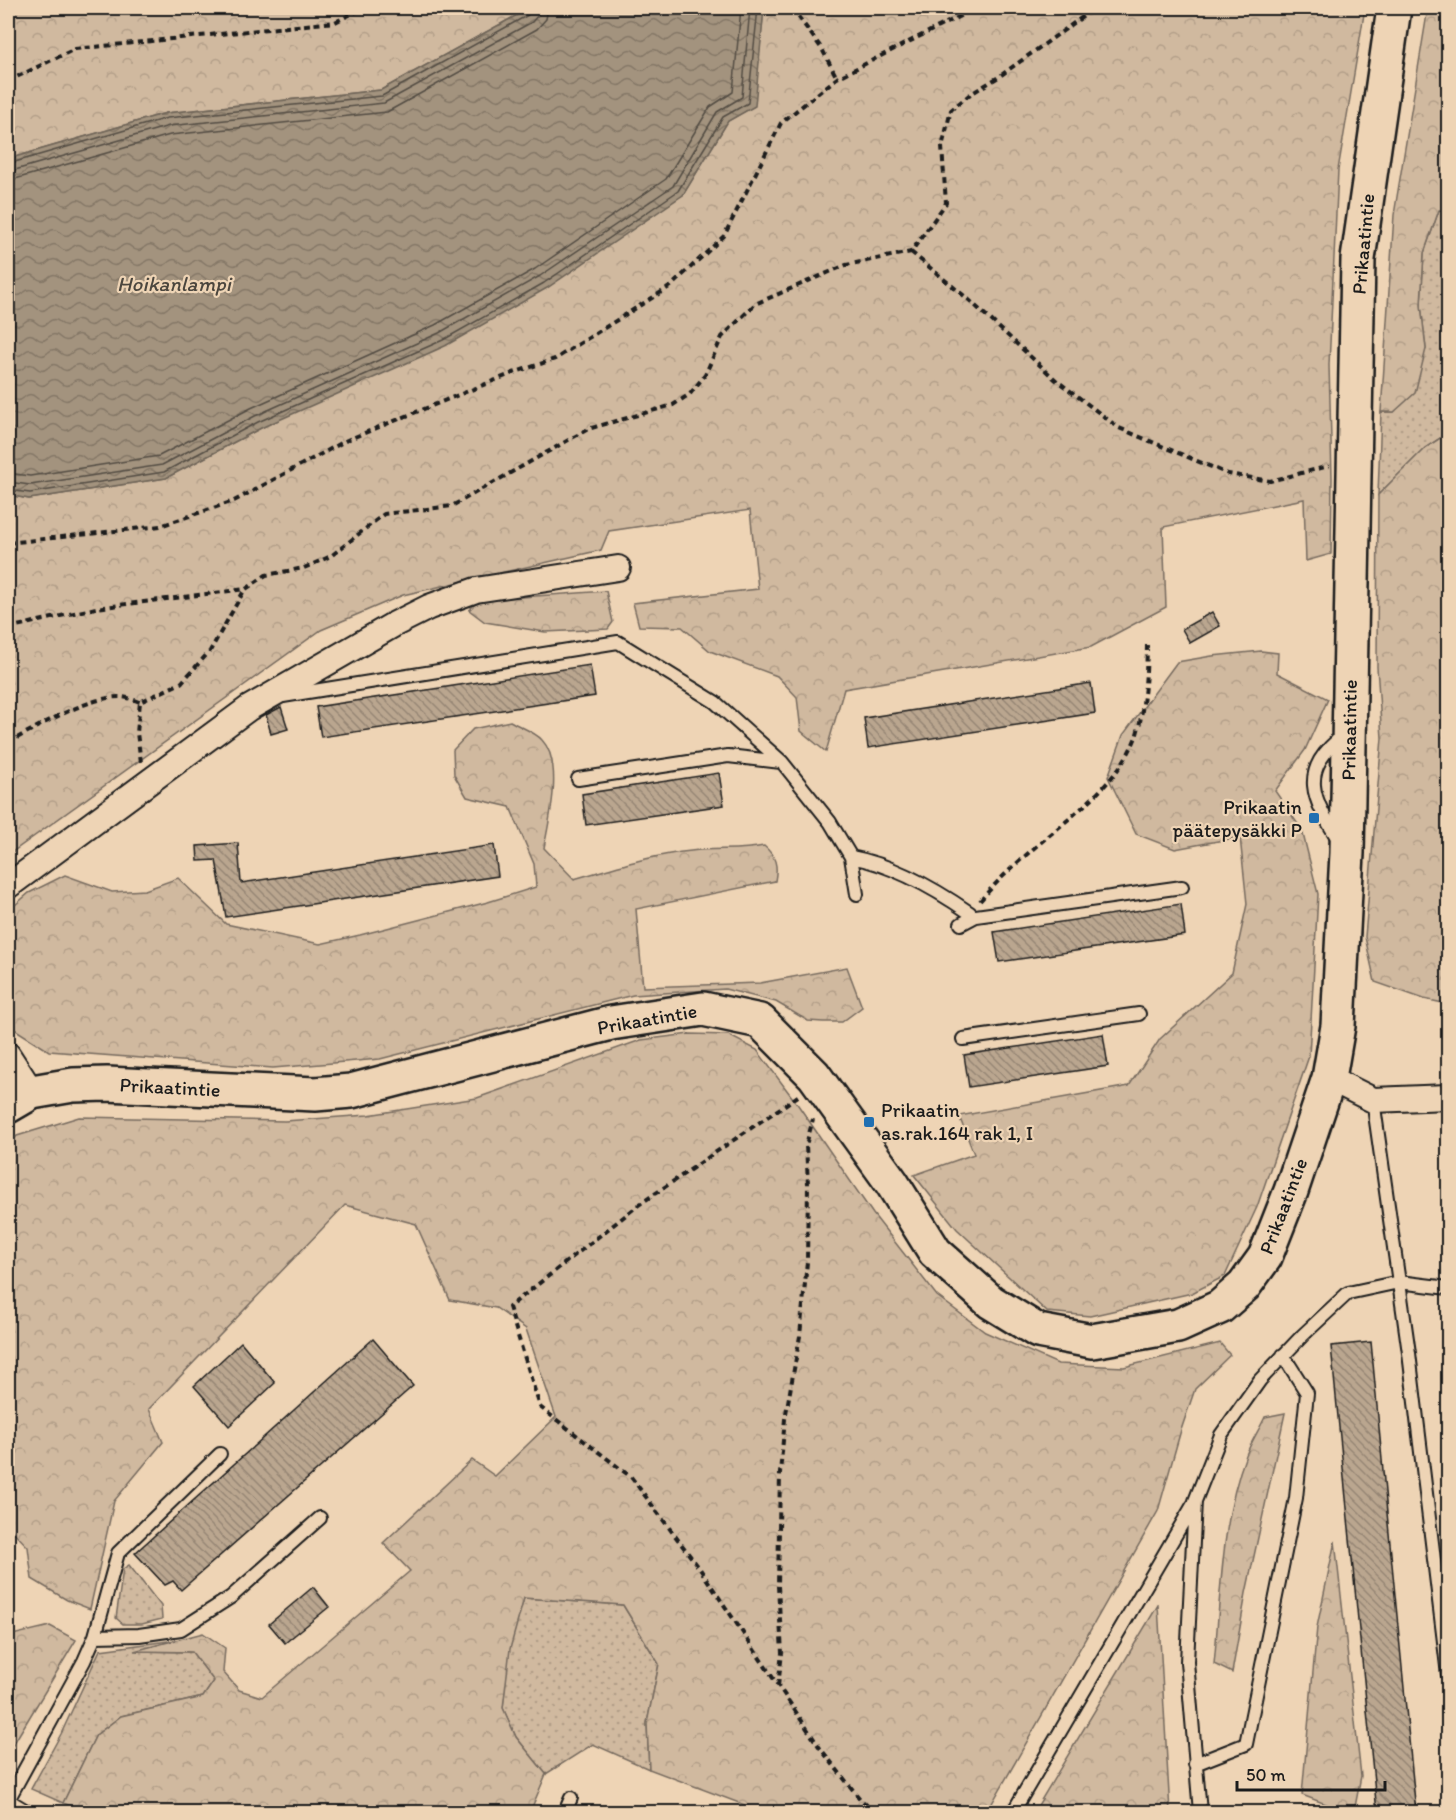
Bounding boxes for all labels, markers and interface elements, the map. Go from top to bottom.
street label: Prikaatintie [1347,193,1379,295]
water label: Hoikanlampi [117,271,234,296]
street label: Prikaatintie [1336,679,1362,781]
place label: Prikaatin päätepysäkki P [1173,795,1302,842]
marker: Prikaatin päätepysäkki P [1307,811,1321,825]
street label: Prikaatintie [595,998,699,1040]
street label: Prikaatintie [119,1072,221,1102]
place label: Prikaatin as.rak.164 rak 1, I [881,1098,1033,1145]
marker: Prikaatin as.rak.164 rak 1, I [862,1115,876,1129]
street label: Prikaatintie [1254,1155,1312,1257]
scale bar [1237,1754,1386,1792]
text: 50 m [1246,1764,1286,1786]

